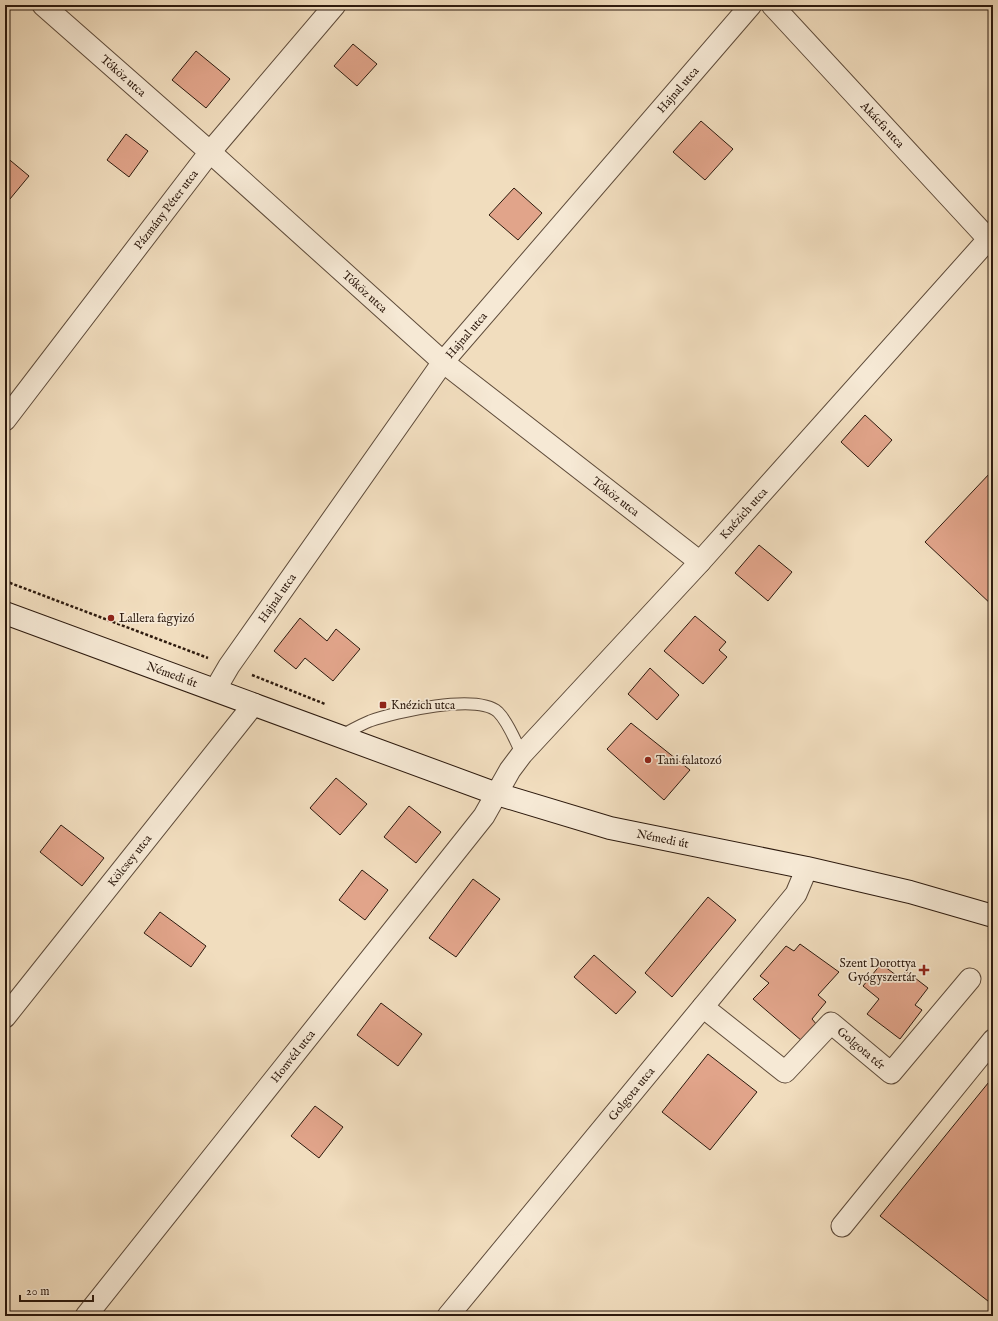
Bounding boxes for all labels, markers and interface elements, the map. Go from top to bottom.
street label: Tóköz utca [97,52,150,100]
street label: Hajnal utca [654,63,702,116]
street label: Akácfa utca [857,98,908,152]
street label: Pázmány Péter utca [131,166,202,252]
street label: Tóköz utca [339,267,391,316]
street label: Hajnal utca [442,308,491,361]
street label: Tóköz utca [589,473,643,520]
street label: Knézich utca [717,484,771,542]
street label: Hajnal utca [254,570,300,625]
place label: Lallera fagyizó [119,611,195,626]
marker: Lallera fagyizó [106,613,116,623]
street label: Némedi út [145,658,199,691]
place label: Knézich utca [391,698,456,713]
marker: Knézich utca [378,700,388,710]
place label: Tani falatozó [656,753,722,768]
marker: Tani falatozó [643,755,653,765]
street label: Némedi út [635,826,690,851]
street label: Kölcsey utca [104,831,155,890]
place label: Szent Dorottya Gyógyszertár [840,956,917,985]
marker: Szent Dorottya Gyógyszertár [919,965,929,975]
street label: Golgota tér [834,1024,889,1073]
street label: Honvéd utca [267,1026,319,1086]
street label: Golgota utca [605,1063,658,1124]
scale bar [20,1277,93,1303]
text: 20 m [26,1284,49,1299]

